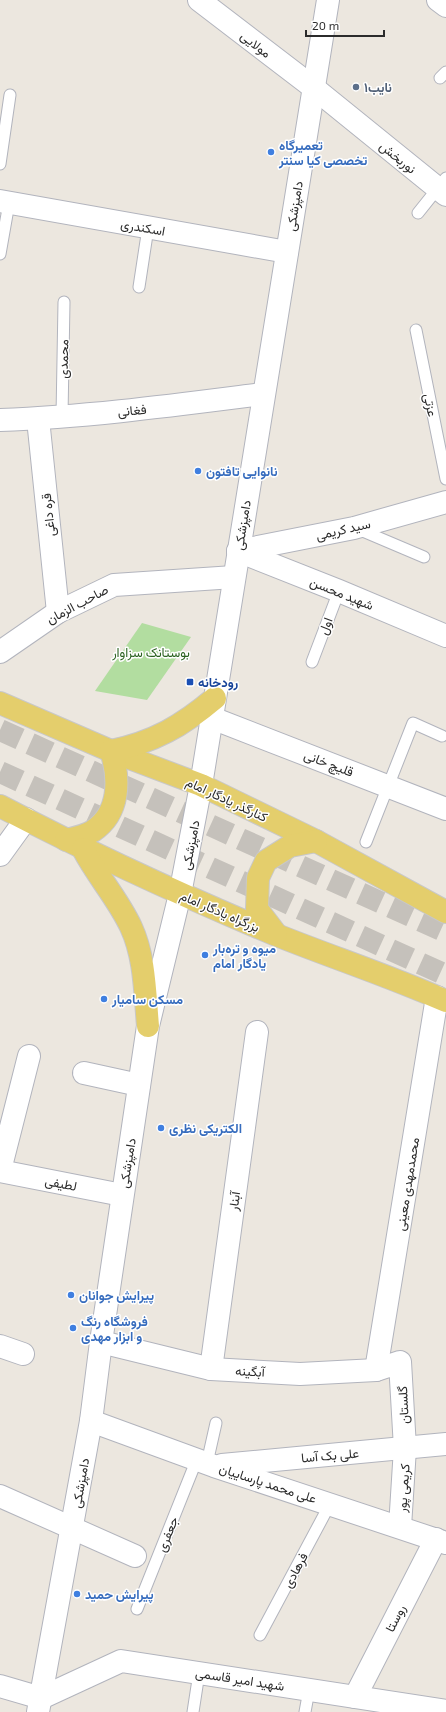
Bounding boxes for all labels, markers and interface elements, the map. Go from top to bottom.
scale bar [306,12,384,38]
text: 20 m [312,18,339,32]
street label: مولایی [237,27,275,62]
place label: نایب۱ [364,79,392,95]
marker: نایب۱ [351,82,361,92]
place label: تعمیرگاه تخصصی کیا سنتر [278,137,367,169]
street label: نوربخش [376,137,420,178]
marker: تعمیرگاه تخصصی کیا سنتر [266,147,276,157]
street label: دامپزشکی [282,180,308,233]
street label: اسکندری [119,215,166,240]
street label: محمدی [55,339,72,379]
street label: عزتی [420,392,441,418]
street label: فغانی [117,401,147,420]
place label: نانوایی تافتون [206,463,278,480]
marker: نانوایی تافتون [193,466,203,476]
street label: قره داغی [38,492,59,537]
street label: دامپزشکی [230,499,256,552]
street label: سید کریمی [314,515,372,544]
street label: شهید محسن [307,573,376,614]
street label: صاحب الزمان [43,581,111,628]
street label: اول [314,615,336,637]
park label: بوستانک سزاوار [111,644,190,661]
place label: رودخانه [198,674,238,691]
marker: رودخانه [185,677,195,687]
street label: قلیچ خانی [301,746,356,782]
street label: کنارگذر یادگار امام [183,773,270,826]
street label: دامپزشکی [177,819,205,872]
street label: بزرگراه یادگار امام [177,887,262,936]
place label: میوه و تره‌بار یادگار امام [212,940,276,972]
marker: میوه و تره‌بار یادگار امام [200,950,210,960]
place label: مسکن سامیار [111,991,183,1008]
marker: مسکن سامیار [99,994,109,1004]
place label: الکتریکی نظری [169,1120,242,1137]
marker: الکتریکی نظری [156,1123,166,1133]
street label: محمدمهدی معینی [392,1136,423,1232]
street label: دامپزشکی [115,1137,141,1190]
street label: لطیفی [44,1172,78,1195]
street label: آبنار [225,1189,244,1213]
place label: پیرایش جوانان [79,1287,155,1305]
marker: پیرایش جوانان [66,1290,76,1300]
place label: فروشگاه رنگ و ابزار مهدی [81,1313,148,1345]
marker: فروشگاه رنگ و ابزار مهدی [68,1323,78,1333]
street label: آبگینه [235,1362,266,1380]
street label: گلستان [394,1385,413,1424]
street label: علی بک آسا [300,1444,360,1466]
street label: دامپزشکی [68,1457,94,1510]
street label: علی محمد پارساییان [217,1460,319,1508]
street label: کریمی پور [393,1463,415,1514]
street label: جعفری [153,1514,182,1554]
street label: فرهادی [279,1550,312,1591]
place label: پیرایش حمید [85,1586,154,1604]
marker: پیرایش حمید [72,1589,82,1599]
street label: روستا [381,1602,410,1635]
street label: شهید امیر قاسمی [194,1664,286,1695]

